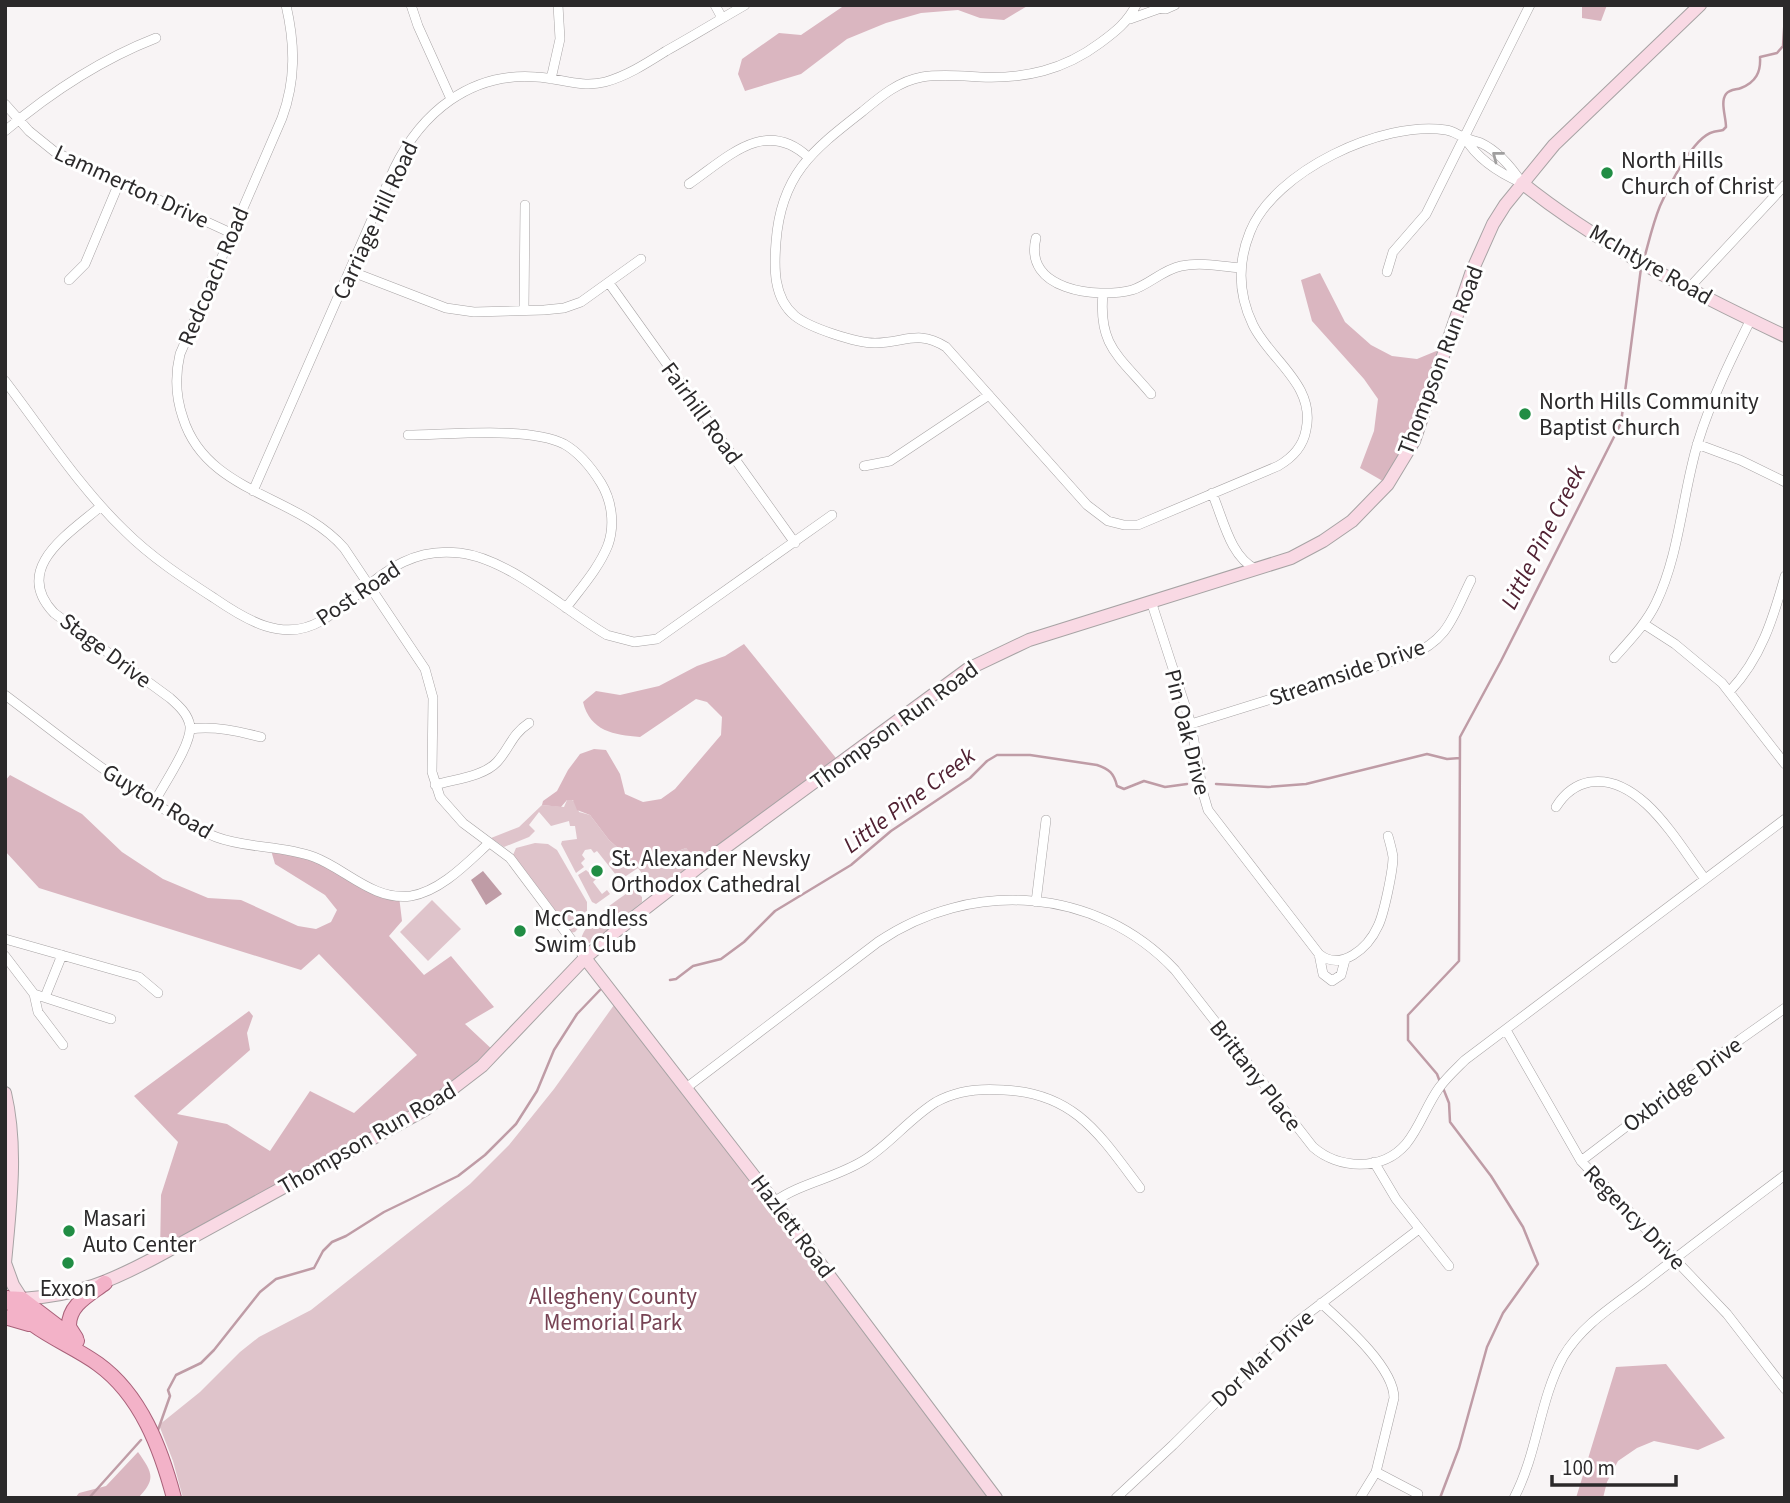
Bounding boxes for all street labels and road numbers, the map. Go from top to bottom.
street label: Carriage Hill Road [324,135,427,305]
street label: Lammerton Drive [49,136,215,237]
street label: Redcoach Road [169,202,258,351]
street label: McIntyre Road [1583,216,1719,313]
street label: Thompson Run Road [1389,261,1492,460]
street label: Fairhill Road [653,355,750,471]
street label: Post Road [309,553,407,634]
street label: Stage Drive [53,605,159,696]
street label: Streamside Drive [1265,630,1430,715]
street label: Thompson Run Road [803,653,985,798]
street label: Pin Oak Drive [1156,666,1219,798]
street label: Guyton Road [96,755,219,847]
street label: Brittany Place [1202,1013,1310,1138]
street label: Oxbridge Drive [1616,1029,1749,1140]
street label: Thompson Run Road [272,1074,462,1203]
street label: Regency Drive [1576,1157,1693,1277]
street label: Hazlett Road [743,1167,843,1285]
street label: Dor Mar Drive [1204,1302,1321,1415]

